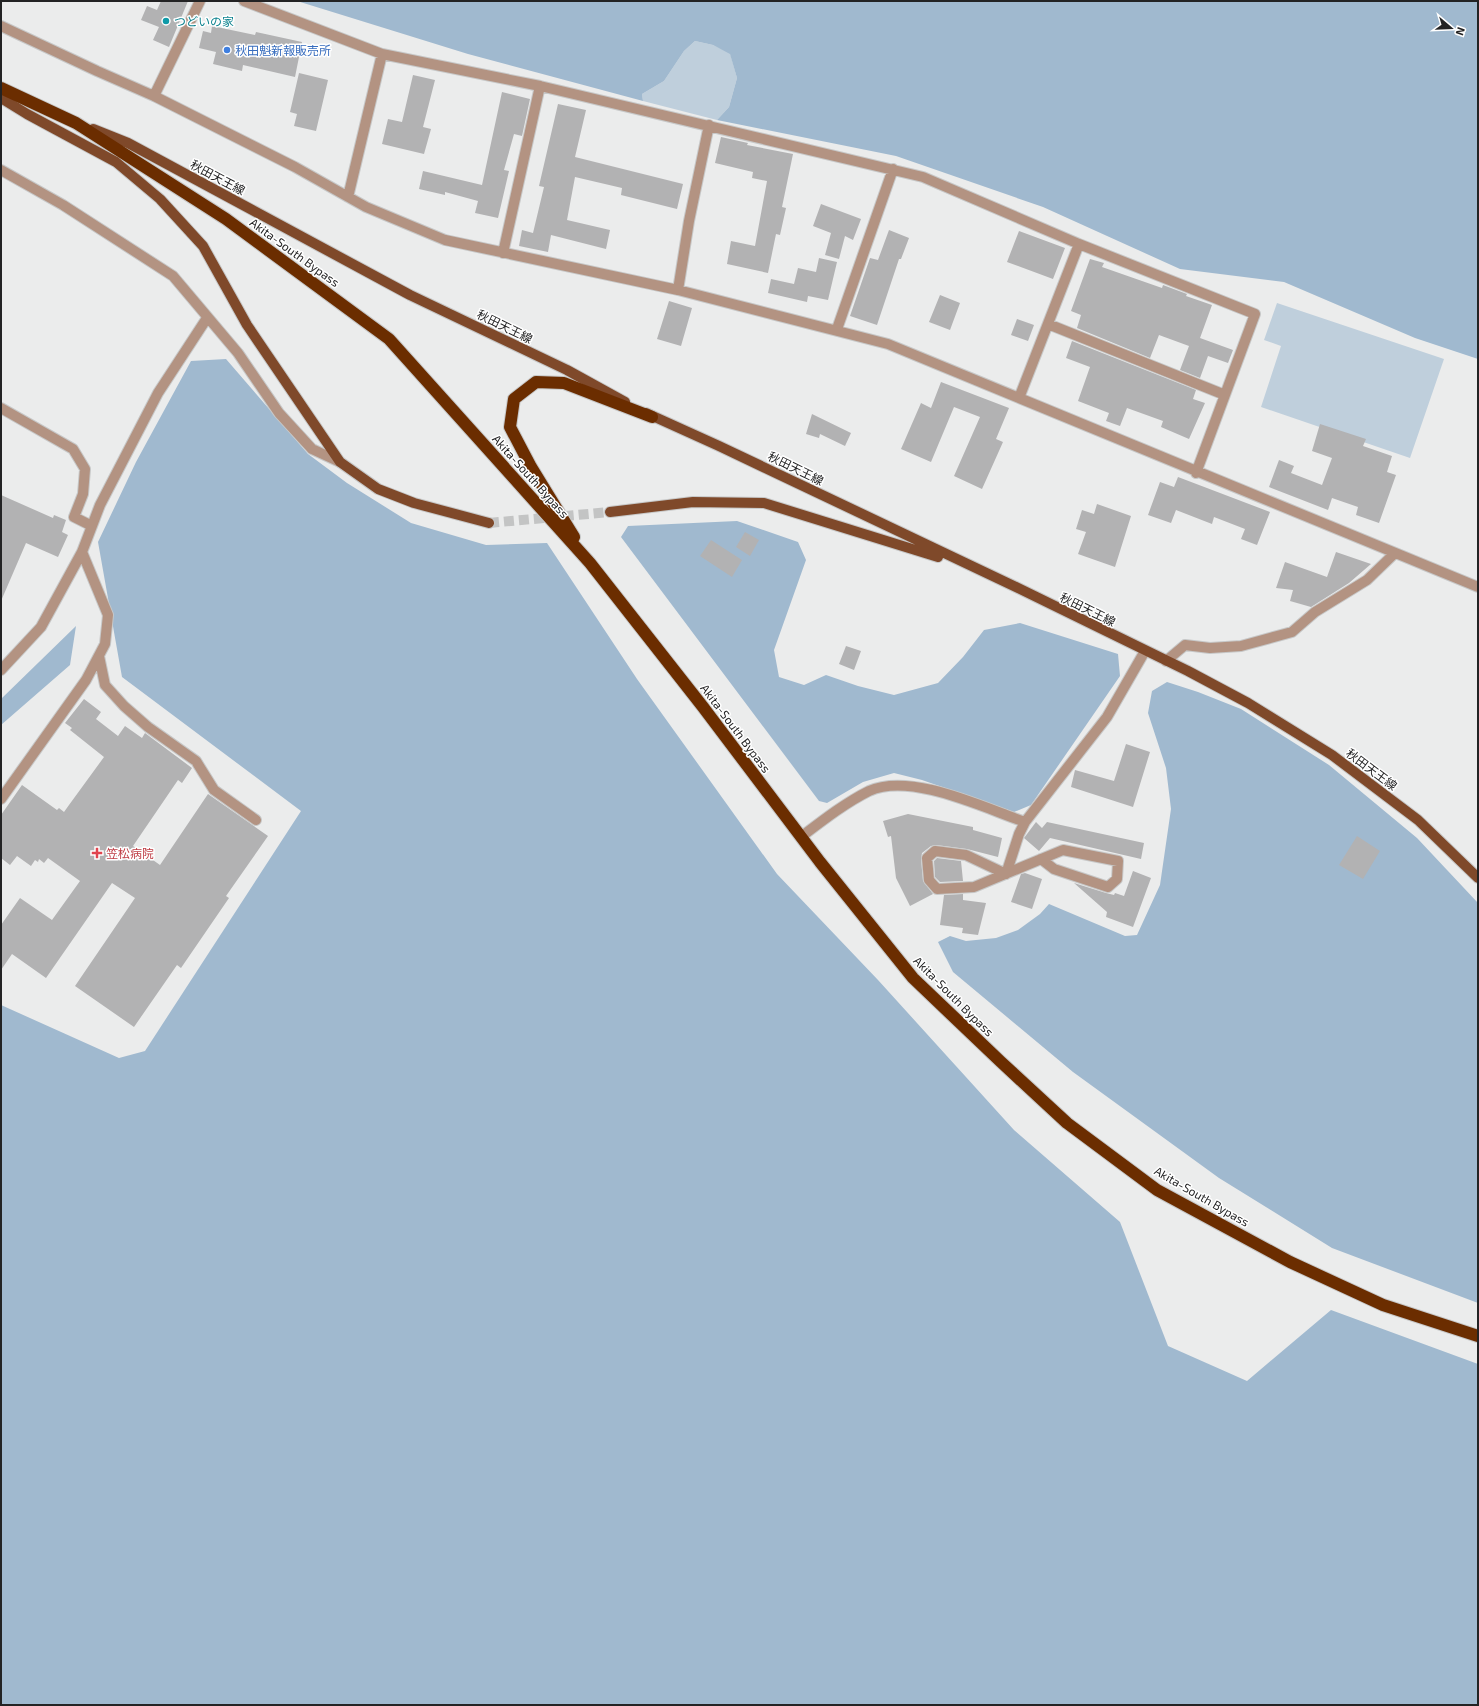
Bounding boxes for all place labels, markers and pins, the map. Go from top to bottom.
place label: つどいの家 [174,14,234,28]
marker: つどいの家 [161,16,171,26]
place label: 秋田魁新報販売所 [235,43,331,57]
marker: 秋田魁新報販売所 [222,45,232,55]
place label: 笠松病院 [106,846,154,860]
marker: 笠松病院 [91,847,103,859]

